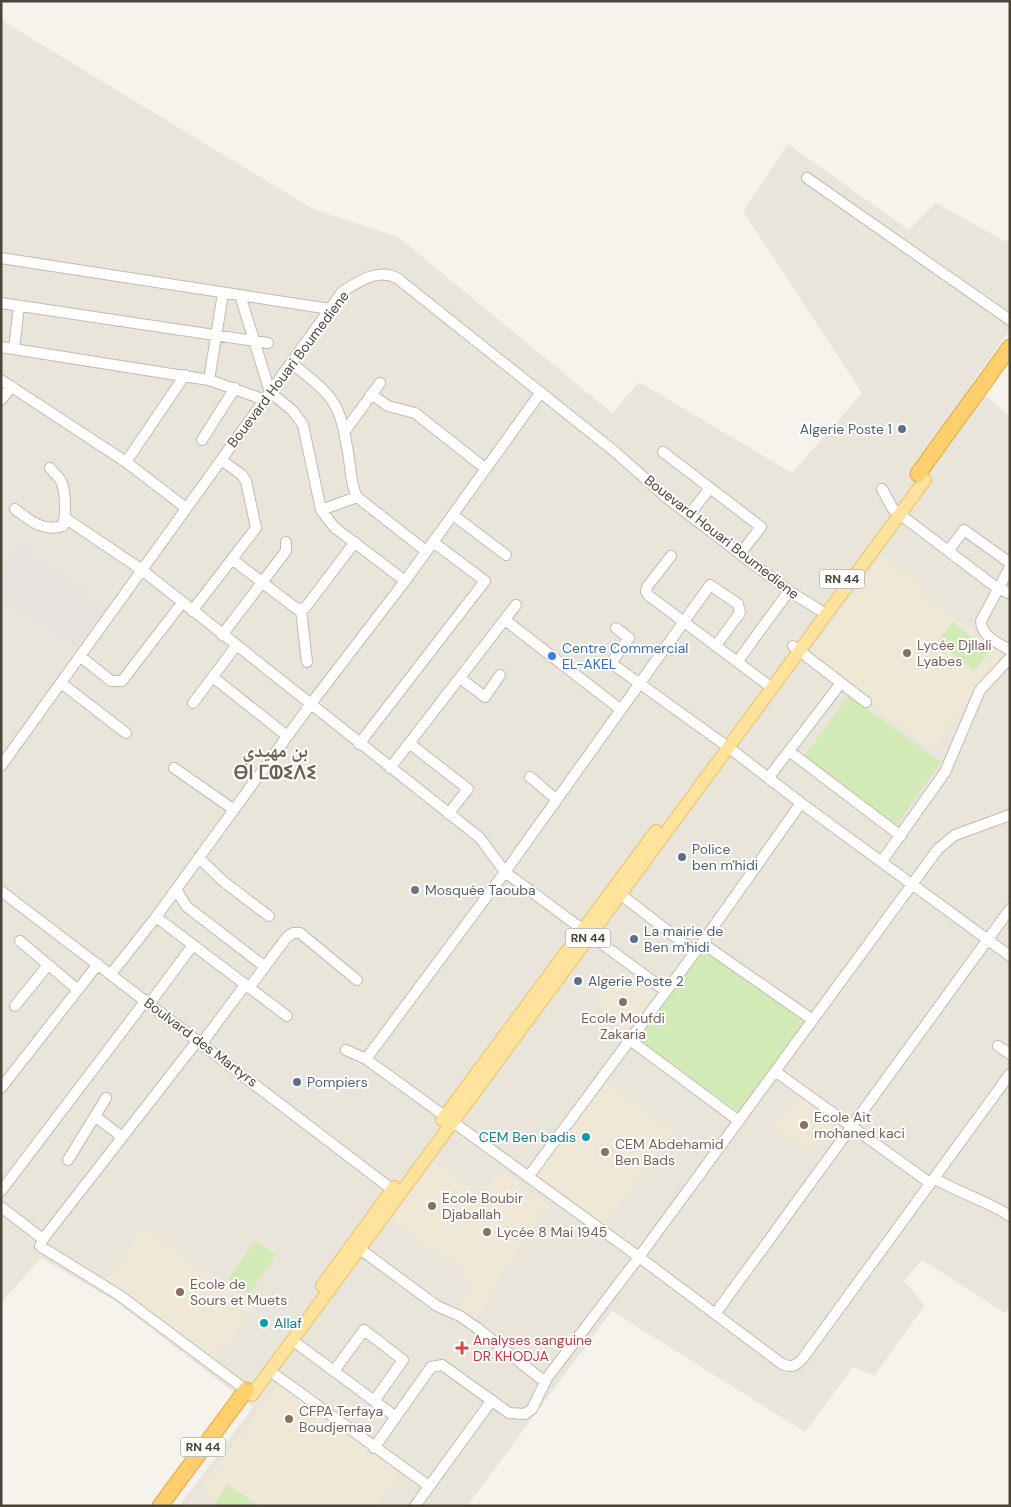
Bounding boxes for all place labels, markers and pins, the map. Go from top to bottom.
place label: Algerie Poste 1 [800,420,892,438]
marker: Algerie Poste 1 [896,423,908,435]
place label: Lycée Djllali Lyabes [917,636,992,670]
place label: Centre Commercial EL-AKEL [562,639,688,673]
marker: Lycée Djllali Lyabes [901,647,913,659]
marker: Centre Commercial EL-AKEL [546,650,558,662]
place label: Police ben m'hidi [692,840,758,874]
marker: Police ben m'hidi [676,851,688,863]
place label: Mosquée Taouba [425,881,536,899]
marker: Mosquée Taouba [409,884,421,896]
place label: La mairie de Ben m'hidi [644,922,723,956]
marker: La mairie de Ben m'hidi [628,933,640,945]
place label: Algerie Poste 2 [588,972,684,990]
marker: Algerie Poste 2 [572,975,584,987]
marker: Ecole Moufdi Zakaria [617,996,629,1008]
place label: Ecole Moufdi Zakaria [581,1009,665,1043]
place label: Pompiers [307,1073,368,1091]
marker: Pompiers [291,1076,303,1088]
place label: Ecole Ait mohaned kaci [814,1108,905,1142]
marker: Ecole Ait mohaned kaci [798,1119,810,1131]
place label: CEM Ben badis [479,1128,576,1146]
marker: CEM Ben badis [580,1131,592,1143]
place label: CEM Abdehamid Ben Bads [615,1135,724,1169]
marker: CEM Abdehamid Ben Bads [599,1146,611,1158]
place label: Ecole Boubir Djaballah [442,1189,523,1223]
marker: Ecole Boubir Djaballah [426,1200,438,1212]
place label: Lycée 8 Mai 1945 [497,1223,607,1241]
marker: Lycée 8 Mai 1945 [481,1226,493,1238]
place label: Ecole de Sours et Muets [190,1275,287,1309]
marker: Ecole de Sours et Muets [174,1286,186,1298]
place label: Allaf [274,1314,302,1332]
marker: Allaf [258,1317,270,1329]
place label: Analyses sanguine DR KHODJA [473,1331,592,1365]
marker: Analyses sanguine DR KHODJA [455,1341,469,1355]
place label: CFPA Terfaya Boudjemaa [299,1402,383,1436]
marker: CFPA Terfaya Boudjemaa [283,1413,295,1425]

